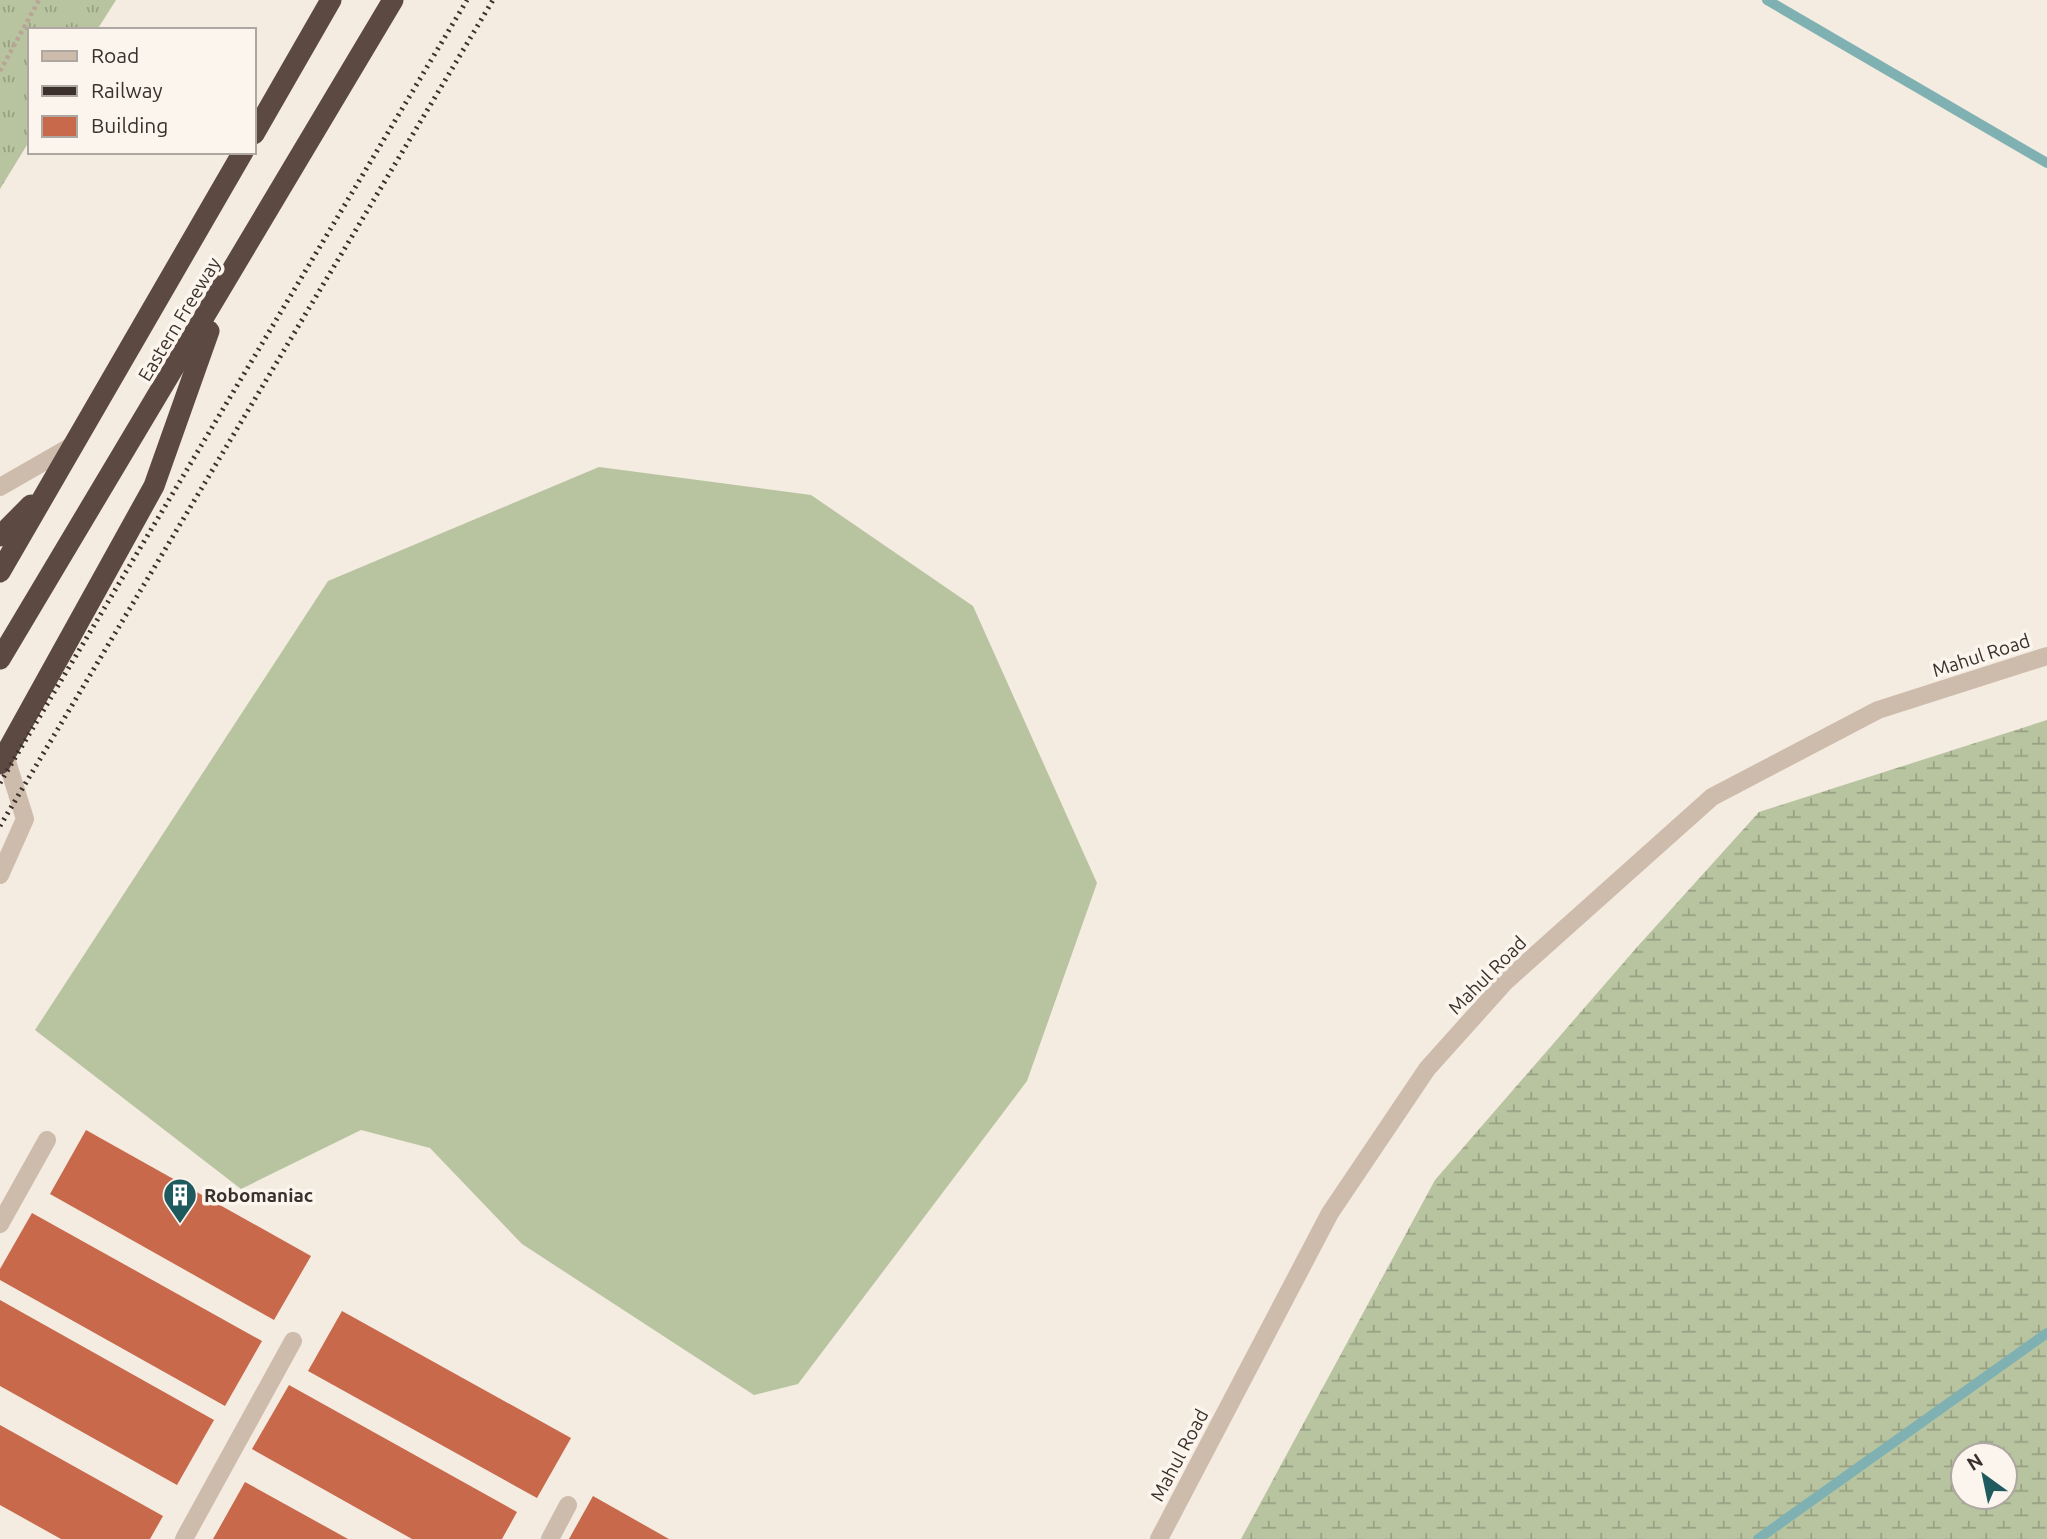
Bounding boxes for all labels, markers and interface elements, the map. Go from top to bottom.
legend [28,28,256,154]
text: Road [91,43,139,67]
text: Railway [91,78,163,102]
text: Building [91,113,168,137]
street label: Eastern Freeway [133,253,225,385]
street label: Mahul Road [1930,629,2032,681]
street label: Mahul Road [1443,931,1531,1019]
building icon: Robomaniac [161,1176,199,1225]
place label: Robomaniac [204,1184,313,1206]
street label: Mahul Road [1146,1405,1212,1505]
north arrow [1949,1441,2019,1511]
text: N [1963,1449,1987,1475]

